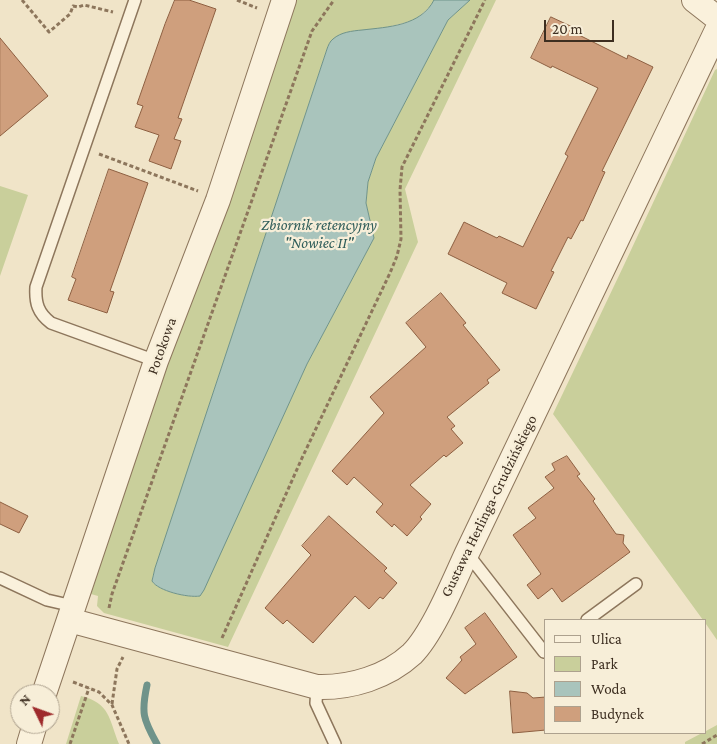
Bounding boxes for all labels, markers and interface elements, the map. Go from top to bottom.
scale bar [547,10,617,42]
text: 20 m [552,21,583,37]
water label: Zbiornik retencyjny "Nowiec II" [261,215,377,253]
street label: Potokowa [143,315,181,377]
street label: Gustawa Herlinga-Grudzińskiego [437,412,541,600]
legend [544,619,707,734]
text: Ulica [591,631,622,647]
text: Park [591,656,618,672]
text: Woda [591,681,626,697]
north arrow [10,684,60,734]
text: N [15,691,34,709]
text: Budynek [591,706,644,722]

